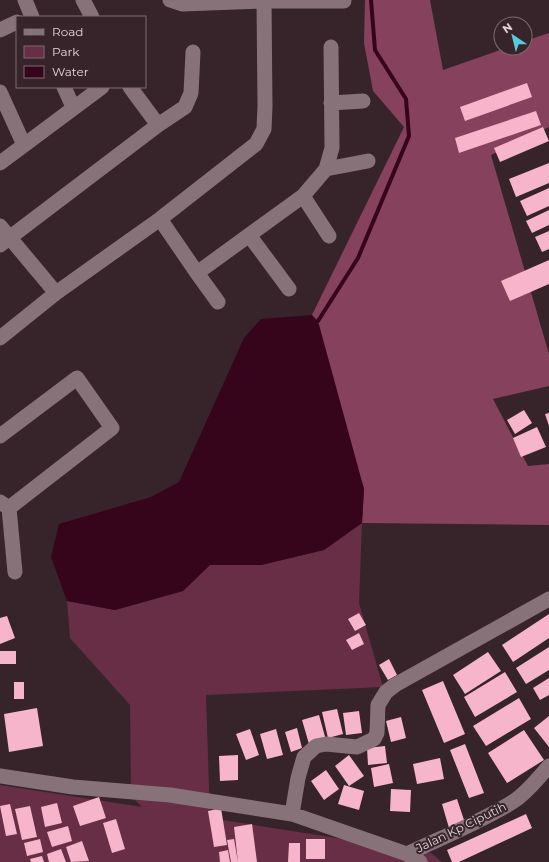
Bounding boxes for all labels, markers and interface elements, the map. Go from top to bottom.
legend [16,16,146,88]
north arrow [493,16,533,56]
text: N [500,20,515,36]
text: Road [52,24,83,39]
text: Park [52,44,80,59]
text: Water [52,64,89,79]
street label: Jalan Kp Ciputih [413,799,509,856]

